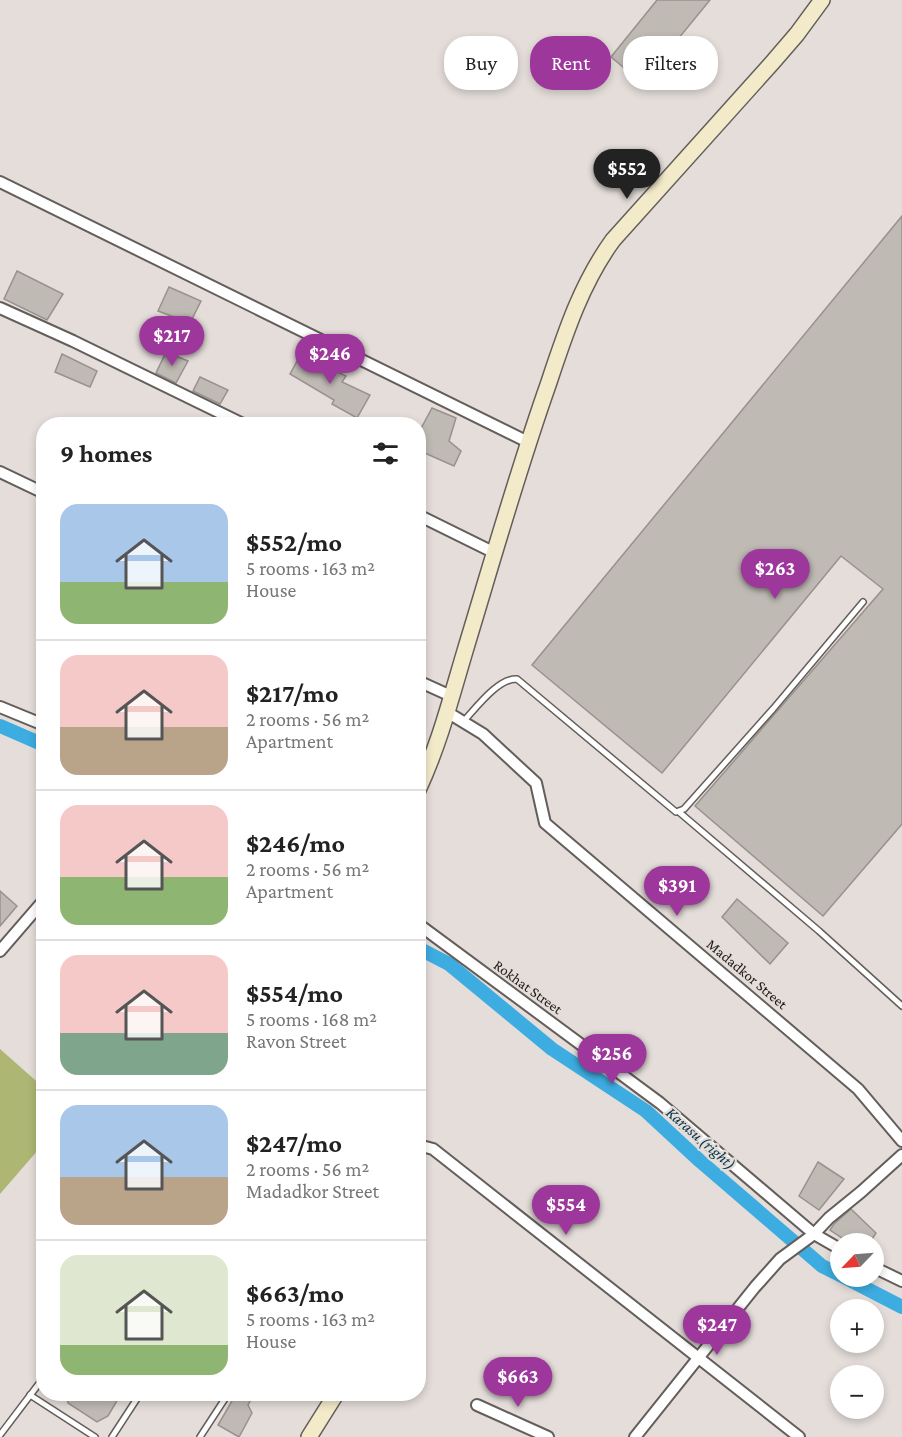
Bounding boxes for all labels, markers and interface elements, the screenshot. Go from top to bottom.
chip: Buy [444,36,518,90]
chip: Rent [530,36,611,90]
chip: Filters [623,36,718,90]
pin: $552 [591,149,663,200]
text: $552 [607,157,647,179]
pin: $217 [136,316,208,367]
text: $217 [153,324,191,346]
pin: $246 [294,334,366,385]
text: $246 [309,342,351,364]
icon: filters [369,437,402,470]
text: 9 homes [60,439,152,468]
icon: home [108,528,180,600]
text: $552/mo [246,528,342,557]
pin: $263 [739,549,811,600]
text: 5 rooms · 163 m² [246,557,375,579]
text: $263 [755,557,795,579]
text: House [246,579,296,601]
icon: home [108,679,180,751]
text: $217/mo [246,679,338,708]
text: 2 rooms · 56 m² [246,708,369,730]
text: Apartment [246,730,333,752]
icon: home [108,829,180,901]
text: $246/mo [246,829,345,858]
text: 2 rooms · 56 m² [246,858,369,880]
pin: $391 [641,866,713,917]
text: $391 [658,874,696,896]
text: Apartment [246,880,333,902]
street label: Madadkor Street [704,936,791,1013]
street label: Rokhat Street [491,957,566,1018]
icon: home [108,979,180,1051]
text: $554/mo [246,979,343,1008]
text: 5 rooms · 168 m² [246,1008,377,1030]
text: Ravon Street [246,1030,346,1052]
pin: $256 [576,1034,648,1085]
text: $256 [592,1042,632,1064]
water label: Karasu (right) [662,1103,739,1173]
icon: home [108,1129,180,1201]
text: $247/mo [246,1129,342,1158]
text: 2 rooms · 56 m² [246,1158,369,1180]
text: Madadkor Street [246,1180,379,1202]
pin: $554 [530,1185,602,1236]
text: $554 [546,1193,586,1215]
north arrow [830,1233,884,1287]
map controls [830,1233,884,1419]
icon: home [108,1279,180,1351]
text: $663/mo [246,1279,344,1308]
button: + [830,1299,884,1353]
pin: $247 [681,1305,753,1356]
text: 5 rooms · 163 m² [246,1308,375,1330]
text: $247 [697,1313,737,1335]
text: House [246,1330,296,1352]
pin: $663 [482,1357,554,1408]
text: $663 [497,1365,539,1387]
button: − [830,1365,884,1419]

